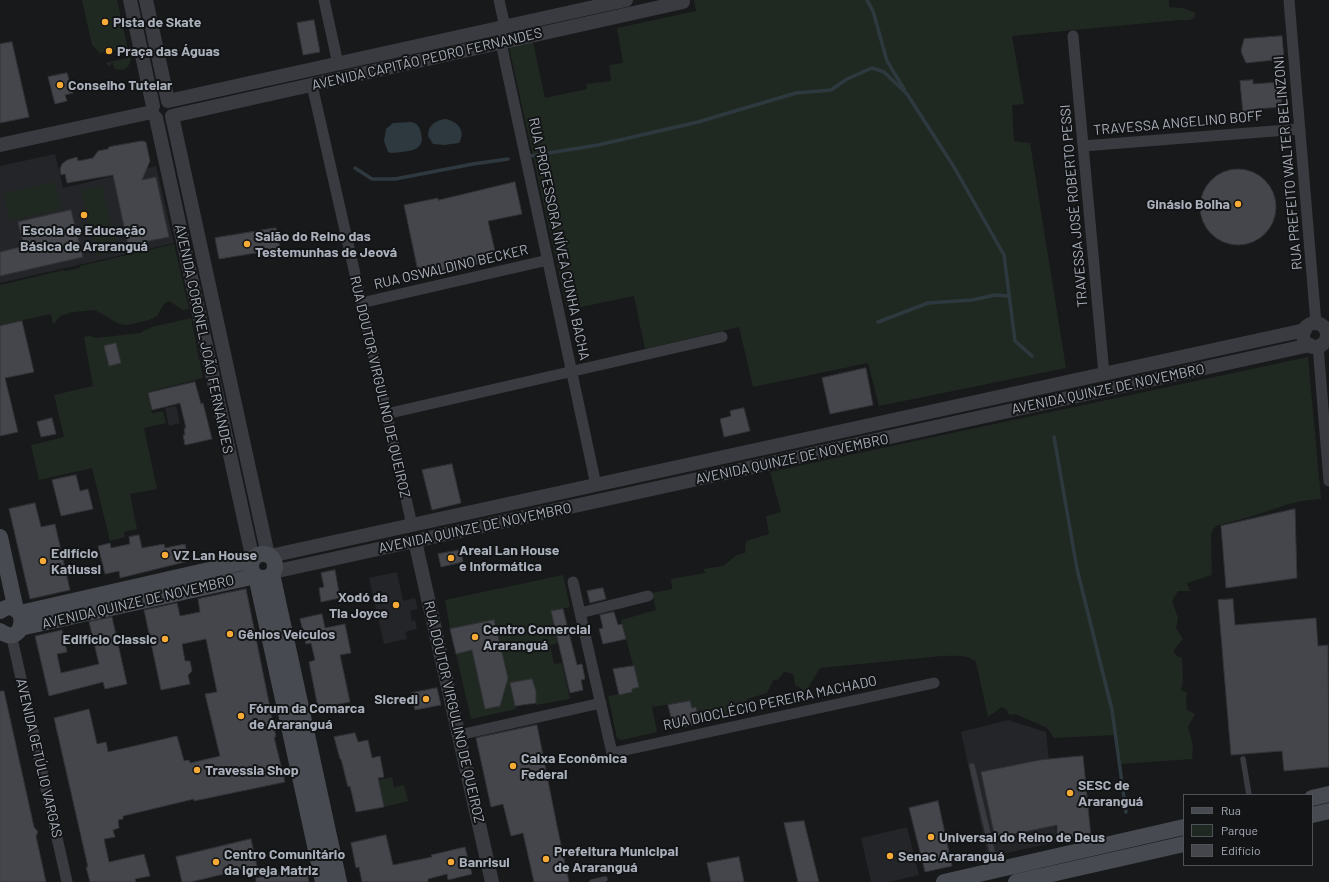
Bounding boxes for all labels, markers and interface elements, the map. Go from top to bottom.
place label: Pista de Skate [113,14,201,30]
marker: Pista de Skate [100,17,110,27]
street label: AVENIDA CAPITÃO PEDRO FERNANDES [310,24,544,94]
place label: Praça das Águas [117,43,220,59]
marker: Praça das Águas [104,46,114,56]
street label: RUA PREFEITO WALTER BELINZONI [1270,55,1306,271]
place label: Conselho Tutelar [68,77,172,93]
marker: Conselho Tutelar [55,80,65,90]
street label: TRAVESSA JOSÉ ROBERTO PESSI [1057,104,1091,308]
street label: TRAVESSA ANGELINO BOFF [1093,107,1263,139]
street label: RUA PROFESSORA NÍVEA CUNHA BACHA [525,116,593,362]
place label: Ginásio Bolha [1147,196,1230,212]
marker: Ginásio Bolha [1233,199,1243,209]
marker: Escola de Educação Básica de Araranguá [79,210,89,220]
place label: Escola de Educação Básica de Araranguá [20,222,148,254]
street label: AVENIDA CORONEL JOÃO FERNANDES [171,223,237,455]
place label: Salão do Reino das Testemunhas de Jeová [255,228,397,260]
marker: Salão do Reino das Testemunhas de Jeová [242,239,252,249]
street label: RUA OSWALDINO BECKER [372,241,530,293]
street label: RUA DOUTOR VIRGULINO DE QUEIROZ [346,274,414,500]
street label: AVENIDA QUINZE DE NOVEMBRO [1010,360,1206,418]
street label: AVENIDA QUINZE DE NOVEMBRO [694,430,890,488]
street label: AVENIDA QUINZE DE NOVEMBRO [377,499,573,557]
place label: Areal Lan House e Informática [459,542,560,574]
place label: Edifício Katiussi [51,545,101,578]
place label: VZ Lan House [173,547,257,563]
marker: VZ Lan House [160,550,170,560]
marker: Areal Lan House e Informática [446,553,456,563]
marker: Edifício Katiussi [38,556,48,566]
street label: AVENIDA QUINZE DE NOVEMBRO [40,572,236,632]
place label: Xodó da Tia Joyce [329,589,388,622]
street label: RUA DOUTOR VIRGULINO DE QUEIROZ [420,599,488,825]
marker: Xodó da Tia Joyce [391,600,401,610]
place label: Centro Comercial Araranguá [483,621,591,654]
place label: Gênios Veículos [238,626,335,642]
marker: Gênios Veículos [225,629,235,639]
place label: Edifício Classic [63,631,157,647]
marker: Centro Comercial Araranguá [470,632,480,642]
marker: Edifício Classic [160,634,170,644]
street label: RUA DIOCLÉCIO PEREIRA MACHADO [662,672,878,734]
street label: AVENIDA GETÚLIO VARGAS [12,677,66,839]
place label: Sicredi [374,691,418,707]
marker: Sicredi [421,694,431,704]
place label: Fórum da Comarca de Araranguá [249,700,365,732]
marker: Fórum da Comarca de Araranguá [236,711,246,721]
place label: Caixa Econômica Federal [521,750,627,782]
marker: Caixa Econômica Federal [508,761,518,771]
place label: Travessia Shop [205,762,299,778]
marker: Travessia Shop [192,765,202,775]
place label: SESC de Araranguá [1078,777,1143,810]
marker: SESC de Araranguá [1065,788,1075,798]
legend [1183,794,1313,866]
text: Rua [1221,803,1241,817]
text: Parque [1221,823,1258,837]
place label: Universal do Reino de Deus [939,829,1105,845]
marker: Universal do Reino de Deus [926,832,936,842]
place label: Prefeitura Municipal de Araranguá [554,843,678,876]
text: Edifício [1221,843,1261,857]
place label: Centro Comunitário da Igreja Matriz [224,846,345,878]
place label: Senac Araranguá [898,848,1005,864]
marker: Senac Araranguá [885,851,895,861]
place label: Banrisul [459,854,510,870]
marker: Prefeitura Municipal de Araranguá [541,854,551,864]
marker: Centro Comunitário da Igreja Matriz [211,857,221,867]
marker: Banrisul [446,857,456,867]

